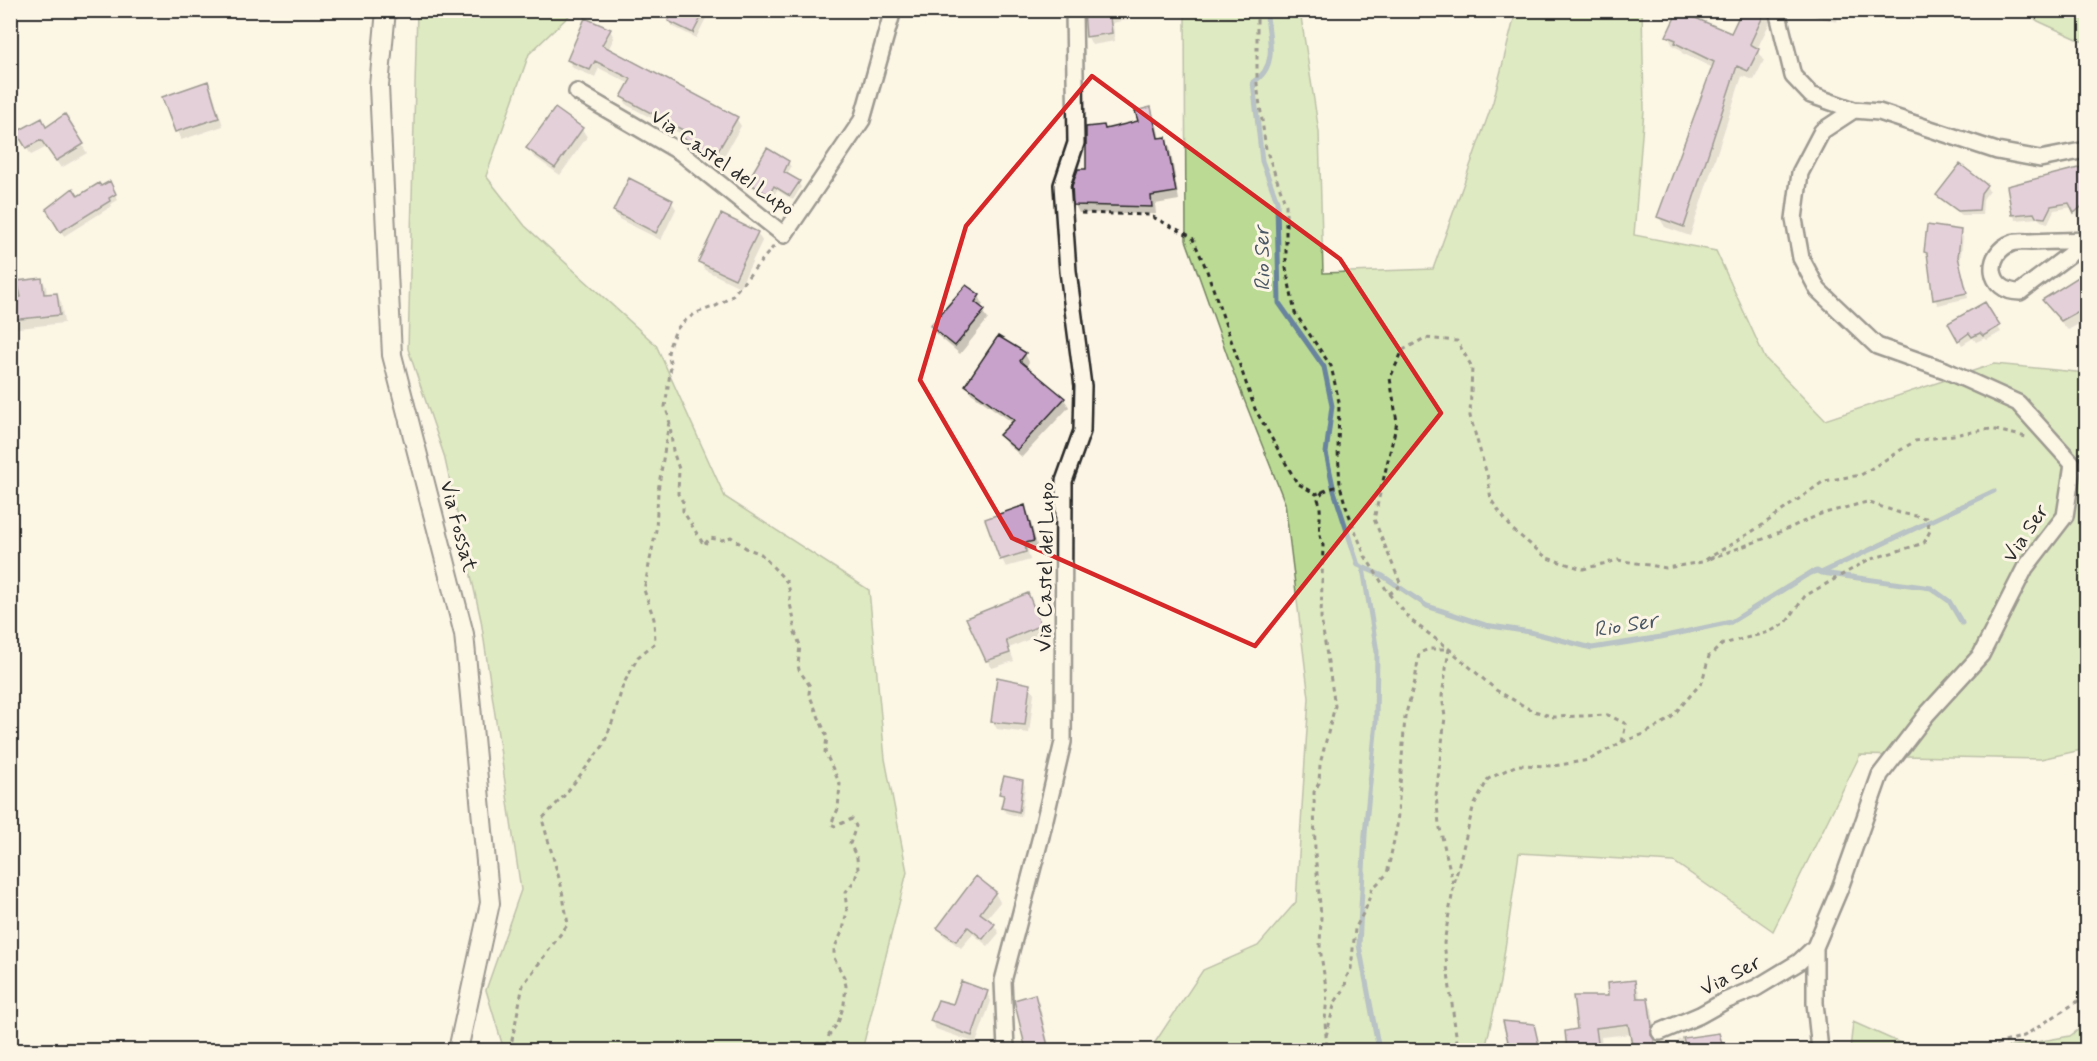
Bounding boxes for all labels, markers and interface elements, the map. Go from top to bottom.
street label: Via Castel del Lupo [645,103,800,223]
water label: Rio Ser [1248,224,1278,291]
street label: Via Fossat [432,477,484,576]
street label: Via Castel del Lupo [1031,482,1061,652]
street label: Via Ser [1996,499,2056,568]
water label: Rio Ser [1591,607,1662,645]
street label: Via Ser [1695,949,1766,1003]

